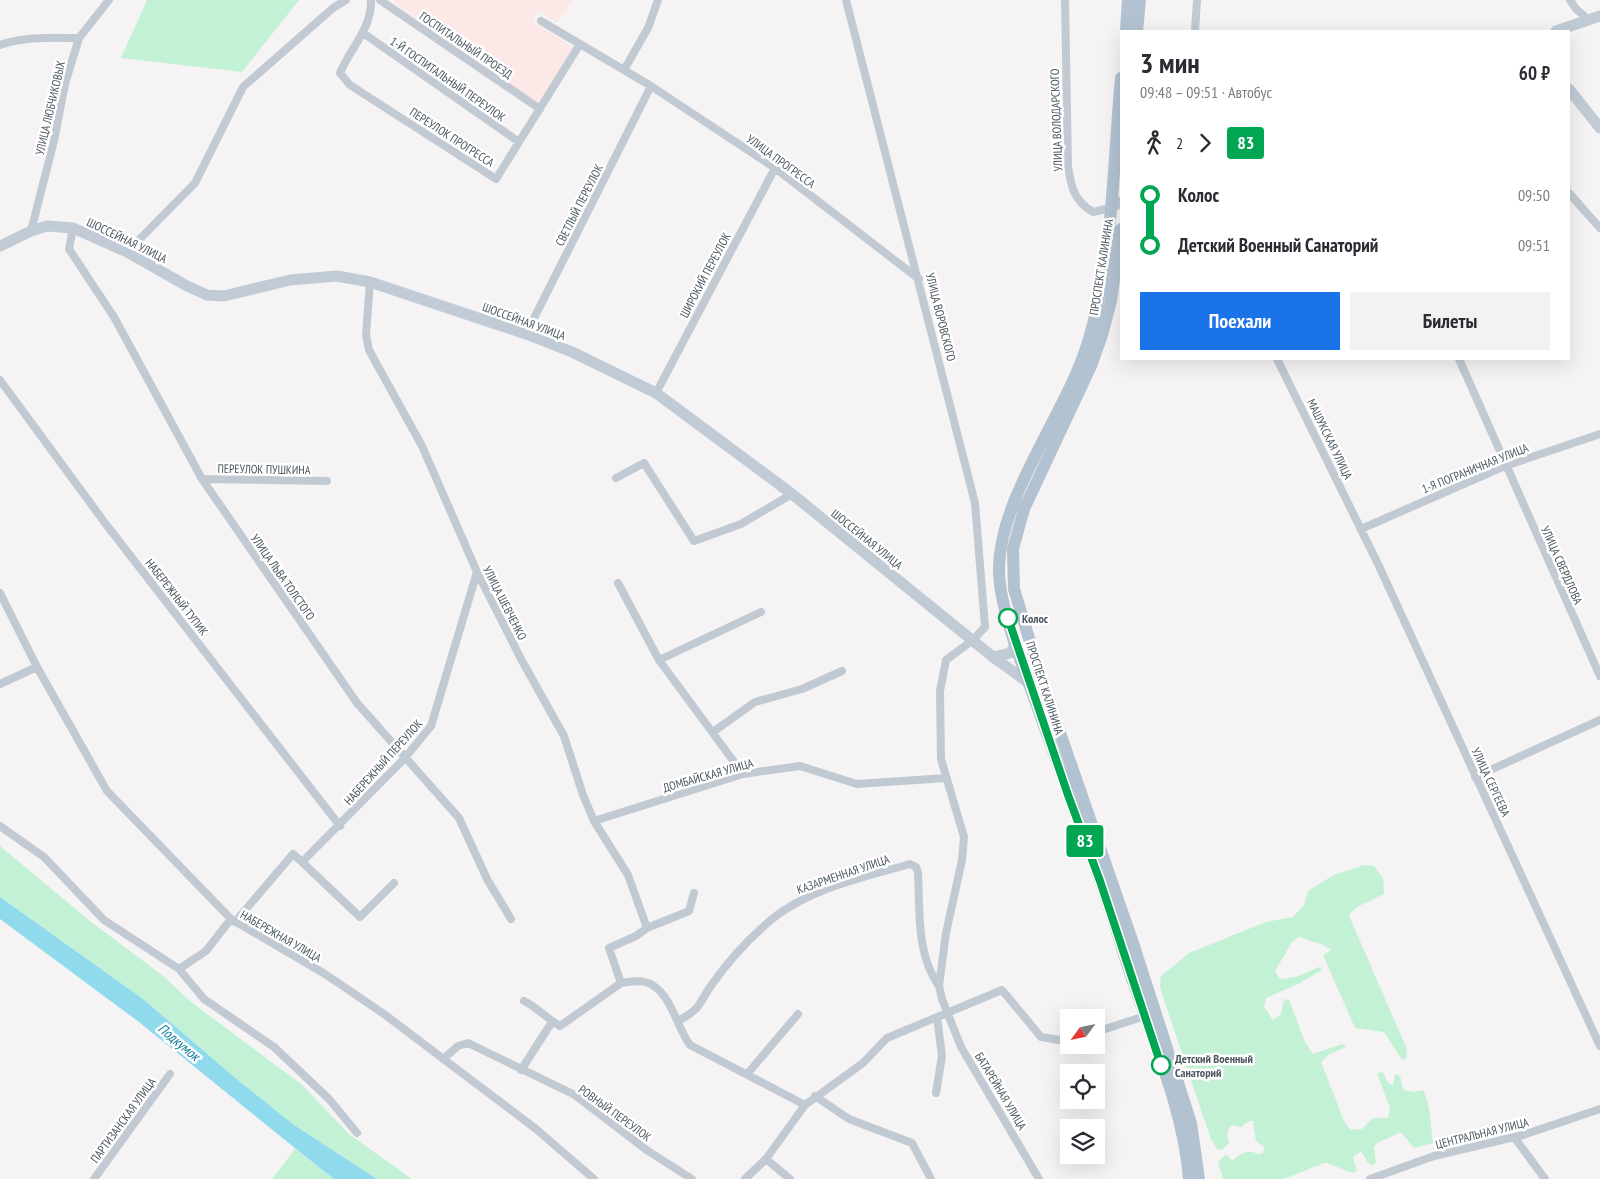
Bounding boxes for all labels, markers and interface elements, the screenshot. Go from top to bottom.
street label: ГОСПИТАЛЬНЫЙ ПРОЕЗД [417,8,516,82]
street label: 1-Й ГОСПИТАЛЬНЫЙ ПЕРЕУЛОК [387,33,509,125]
text: 3 мин [1140,44,1200,81]
street label: УЛИЦА ЛЮБЧИКОВЫХ [32,60,68,156]
text: 60 ₽ [1519,61,1550,85]
street label: УЛИЦА ВОЛОДАРСКОГО [1047,68,1065,172]
text: 09:48 – 09:51 · Автобус [1140,82,1272,102]
street label: ПЕРЕУЛОК ПРОГРЕССА [407,104,497,170]
icon: walk [1140,129,1168,157]
icon: forward [1191,129,1219,157]
street label: УЛИЦА ПРОГРЕССА [744,131,819,191]
text: 83 [1237,131,1254,154]
text: 2 [1176,133,1183,153]
street label: СВЕТЛЫЙ ПЕРЕУЛОК [552,161,606,248]
text: Колос [1178,183,1219,207]
text: 09:50 [1518,185,1550,205]
street label: ШОССЕЙНАЯ УЛИЦА [84,214,170,266]
street label: ПРОСПЕКТ КАЛИНИНА [1086,217,1116,316]
street label: ШИРОКИЙ ПЕРЕУЛОК [676,230,734,320]
text: Детский Военный Санаторий [1178,233,1378,257]
text: 09:51 [1518,235,1550,255]
street label: УЛИЦА ВОРОВСКОГО [923,271,959,363]
button: Поехали [1140,292,1340,350]
button: Билеты [1350,292,1550,350]
street label: ШОССЕЙНАЯ УЛИЦА [480,299,568,343]
street label: МАШУКСКАЯ УЛИЦА [1304,396,1356,482]
street label: 1-Я ПОГРАНИЧНАЯ УЛИЦА [1420,440,1531,496]
street label: ПЕРЕУЛОК ПУШКИНА [217,461,311,477]
street label: ШОССЕЙНАЯ УЛИЦА [828,506,906,573]
street label: УЛИЦА СВЕРДЛОВА [1538,524,1586,607]
street label: УЛИЦА ЛЬВА ТОЛСТОГО [248,531,319,623]
street label: НАБЕРЕЖНЫЙ ТУПИК [142,556,212,638]
street label: УЛИЦА ШЕВЧЕНКО [480,563,530,643]
marker: Колос [998,608,1018,628]
place label: Колос [1022,611,1049,626]
street label: ПРОСПЕКТ КАЛИНИНА [1023,639,1067,737]
street label: НАБЕРЕЖНЫЙ ПЕРЕУЛОК [341,716,425,808]
street label: УЛИЦА СЕРГЕЕВА [1469,745,1514,819]
street label: ДОМБАЙСКАЯ УЛИЦА [661,755,755,795]
line badge: 83 [1062,825,1108,857]
text: 83 [1076,829,1094,852]
street label: КАЗАРМЕННАЯ УЛИЦА [795,851,892,897]
street label: НАБЕРЕЖНАЯ УЛИЦА [238,907,324,965]
north arrow [1060,1009,1105,1054]
map controls [1060,1009,1105,1164]
water label: Подкумок [154,1019,205,1066]
street label: БАТАРЕЙНАЯ УЛИЦА [972,1049,1030,1133]
place label: Детский Военный Санаторий [1175,1051,1253,1080]
marker: Детский Военный Санаторий [1151,1055,1171,1075]
button: locate [1060,1064,1105,1109]
street label: ПАРТИЗАНСКАЯ УЛИЦА [87,1074,159,1165]
street label: РОВНЫЙ ПЕРЕУЛОК [576,1082,654,1144]
street label: ЦЕНТРАЛЬНАЯ УЛИЦА [1434,1114,1530,1152]
button: layers [1060,1119,1105,1164]

